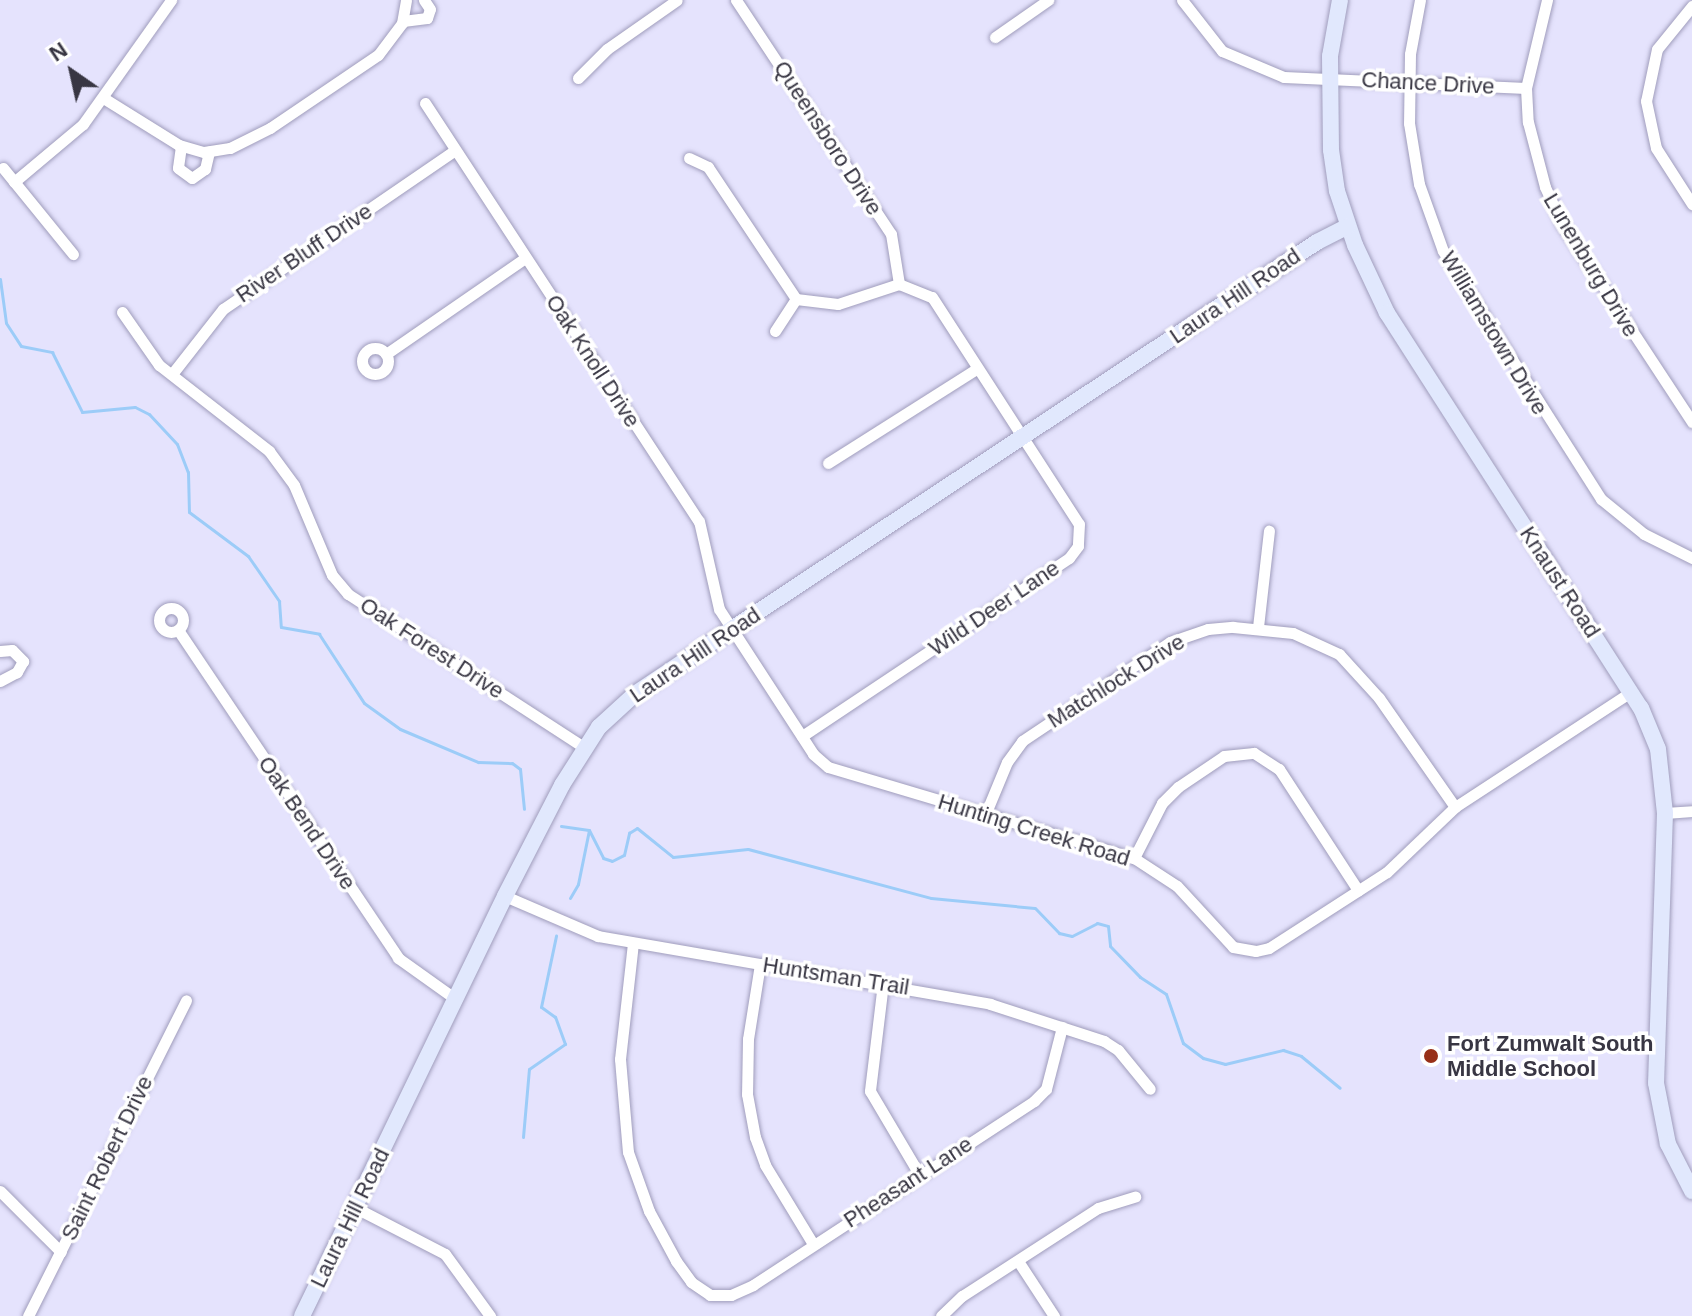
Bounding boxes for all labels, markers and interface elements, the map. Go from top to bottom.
north arrow [32,32,112,112]
text: N [45,37,72,66]
street label: Queensboro Drive [768,56,888,220]
street label: Chance Drive [1361,66,1495,100]
street label: Lunenburg Drive [1538,188,1644,342]
street label: River Bluff Drive [231,198,377,308]
street label: Laura Hill Road [1165,243,1305,349]
street label: Williamstown Drive [1435,247,1553,419]
street label: Oak Knoll Drive [540,290,646,432]
street label: Knaust Road [1514,521,1606,643]
street label: Wild Deer Lane [924,555,1064,661]
street label: Oak Forest Drive [355,592,509,704]
street label: Laura Hill Road [625,602,765,708]
street label: Matchlock Drive [1043,628,1189,734]
street label: Oak Bend Drive [253,751,361,895]
street label: Hunting Creek Road [935,788,1133,872]
street label: Huntsman Trail [761,951,911,1001]
place label: Fort Zumwalt South Middle School [1447,1030,1654,1082]
marker: Fort Zumwalt South Middle School [1422,1047,1440,1065]
street label: Saint Robert Drive [56,1071,158,1245]
street label: Pheasant Lane [839,1131,977,1233]
street label: Laura Hill Road [305,1144,395,1292]

